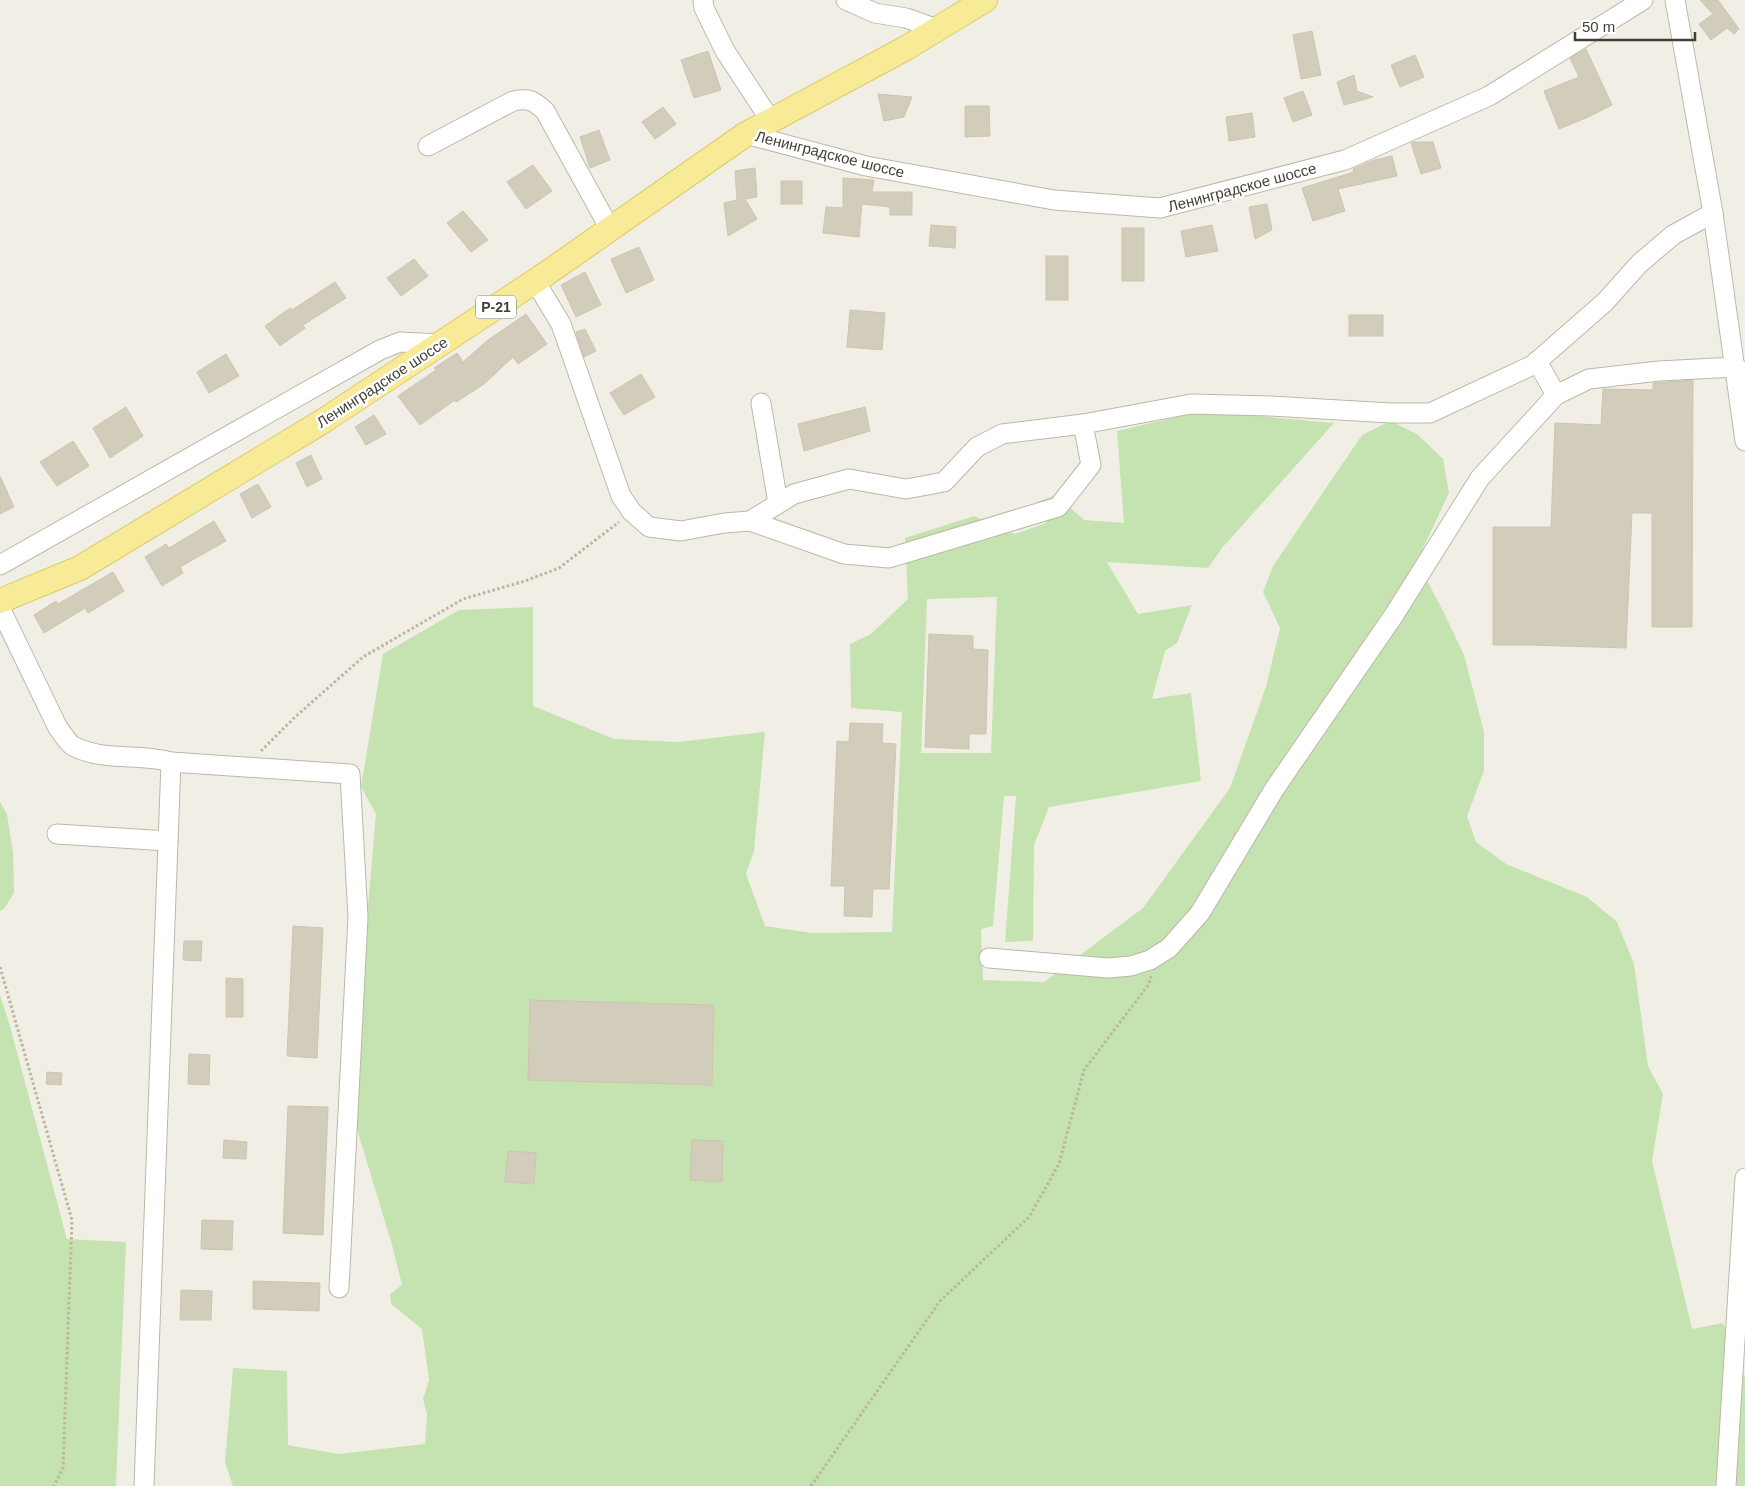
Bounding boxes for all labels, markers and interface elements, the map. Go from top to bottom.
scale bar [1575,10,1695,42]
text: 50 m [1582,18,1615,35]
street label: Ленинградское шоссе [754,127,906,181]
street label: Ленинградское шоссе [1166,159,1318,215]
road number: Р-21 [476,296,516,318]
street label: Ленинградское шоссе [313,333,451,431]

